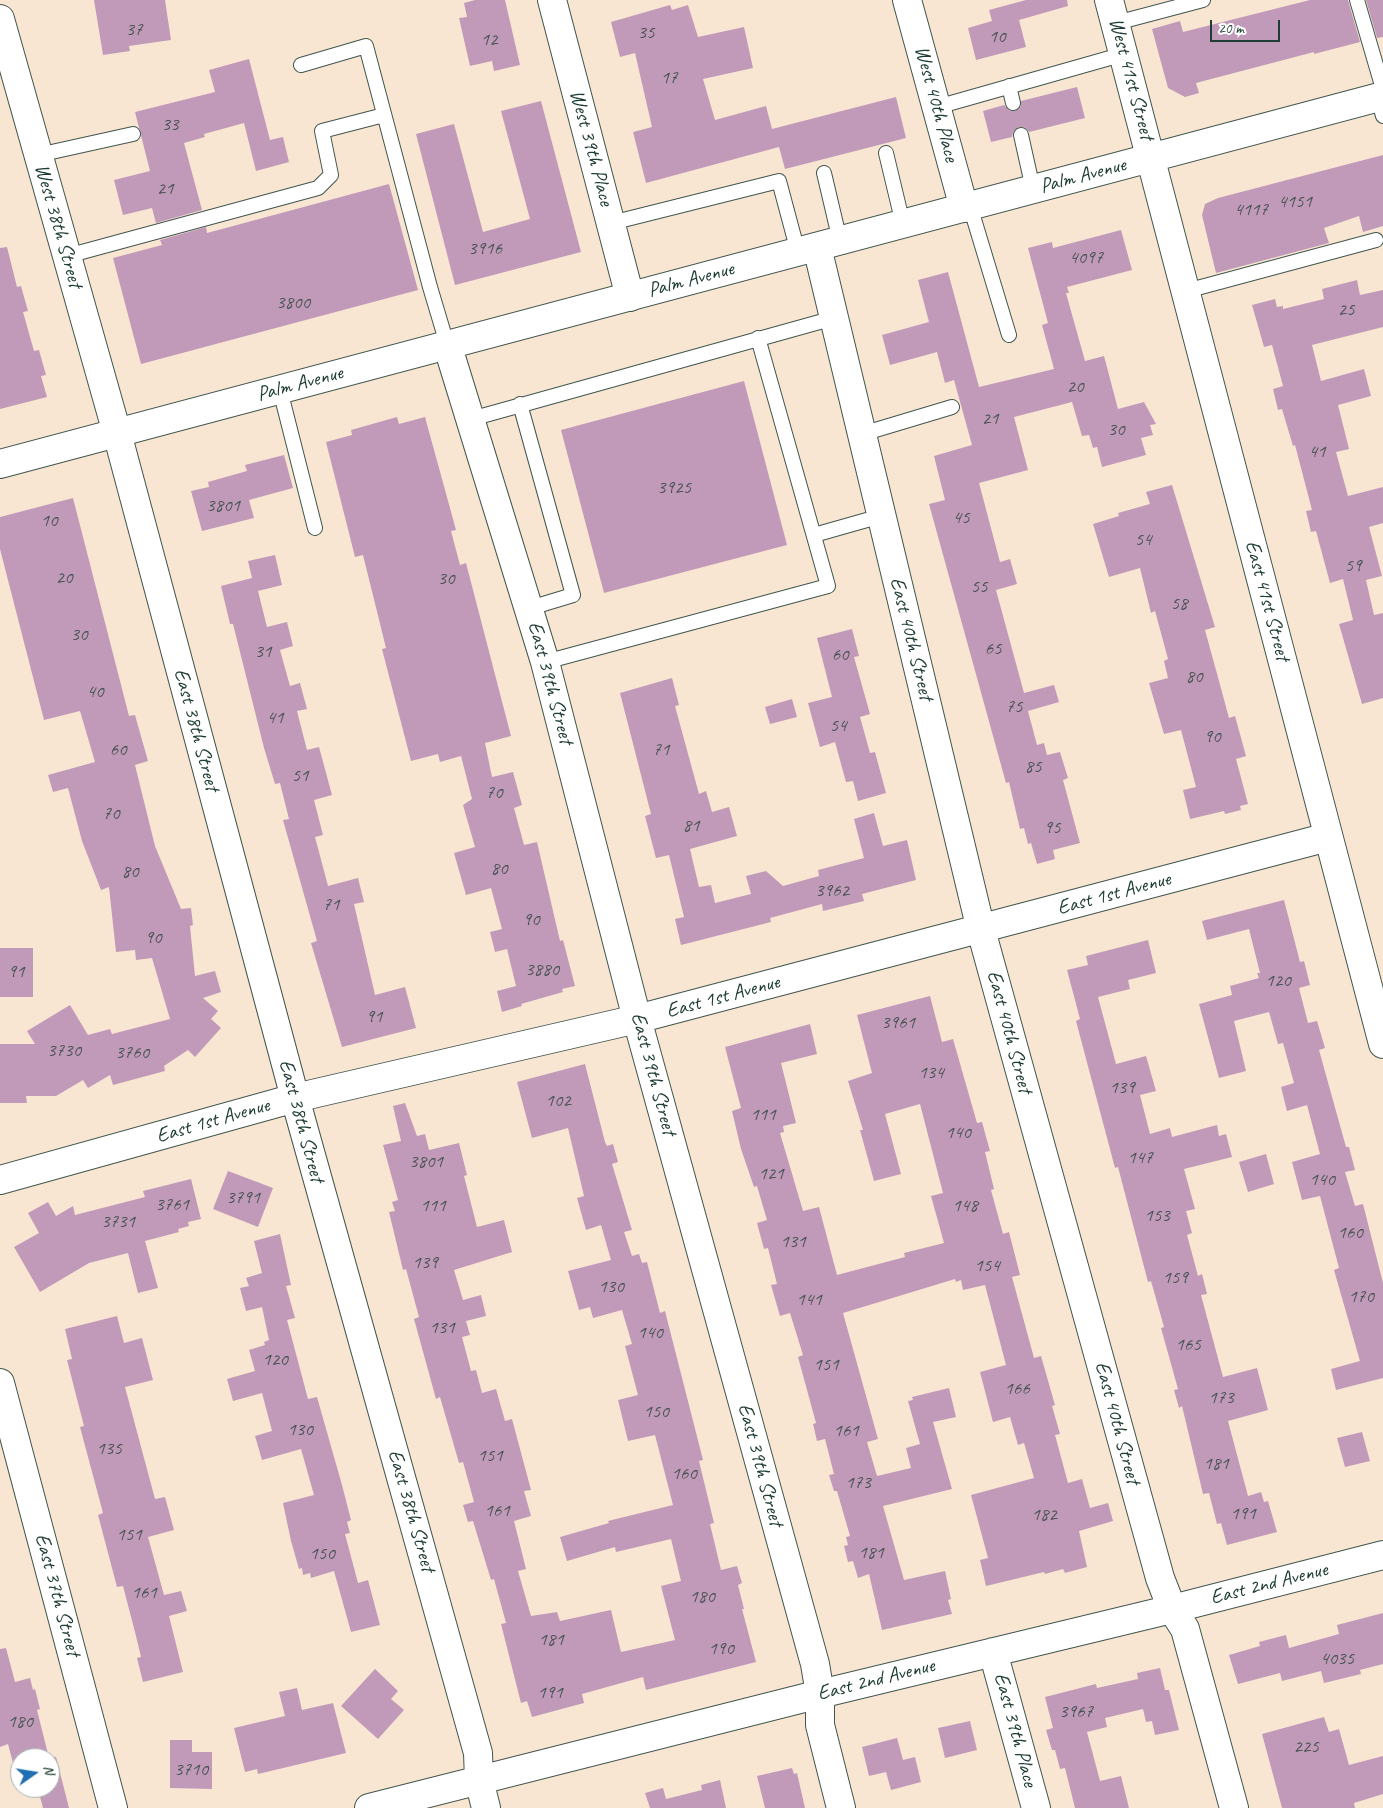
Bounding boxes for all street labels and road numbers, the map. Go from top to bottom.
street label: West 41st Street [1103,15,1159,143]
street label: West 40th Place [908,43,964,165]
street label: West 39th Place [563,87,619,209]
street label: Palm Avenue [1037,152,1129,200]
street label: West 38th Street [28,161,88,291]
street label: Palm Avenue [645,256,737,304]
street label: Palm Avenue [254,360,346,408]
street label: East 41st Street [1239,538,1295,664]
street label: East 40th Street [884,575,938,703]
street label: East 39th Street [522,619,578,747]
street label: East 38th Street [168,666,224,794]
street label: East 1st Avenue [1055,867,1173,921]
street label: East 40th Street [981,968,1037,1096]
street label: East 1st Avenue [664,970,782,1024]
street label: East 39th Street [625,1010,681,1138]
street label: East 38th Street [273,1057,329,1185]
street label: East 1st Avenue [154,1093,272,1149]
street label: East 40th Street [1089,1359,1145,1487]
street label: East 39th Street [732,1401,788,1529]
street label: East 38th Street [382,1447,440,1575]
street label: East 37th Street [29,1531,85,1659]
street label: East 2nd Avenue [1208,1557,1330,1611]
street label: East 2nd Avenue [815,1653,937,1707]
street label: East 39th Place [988,1670,1042,1790]

